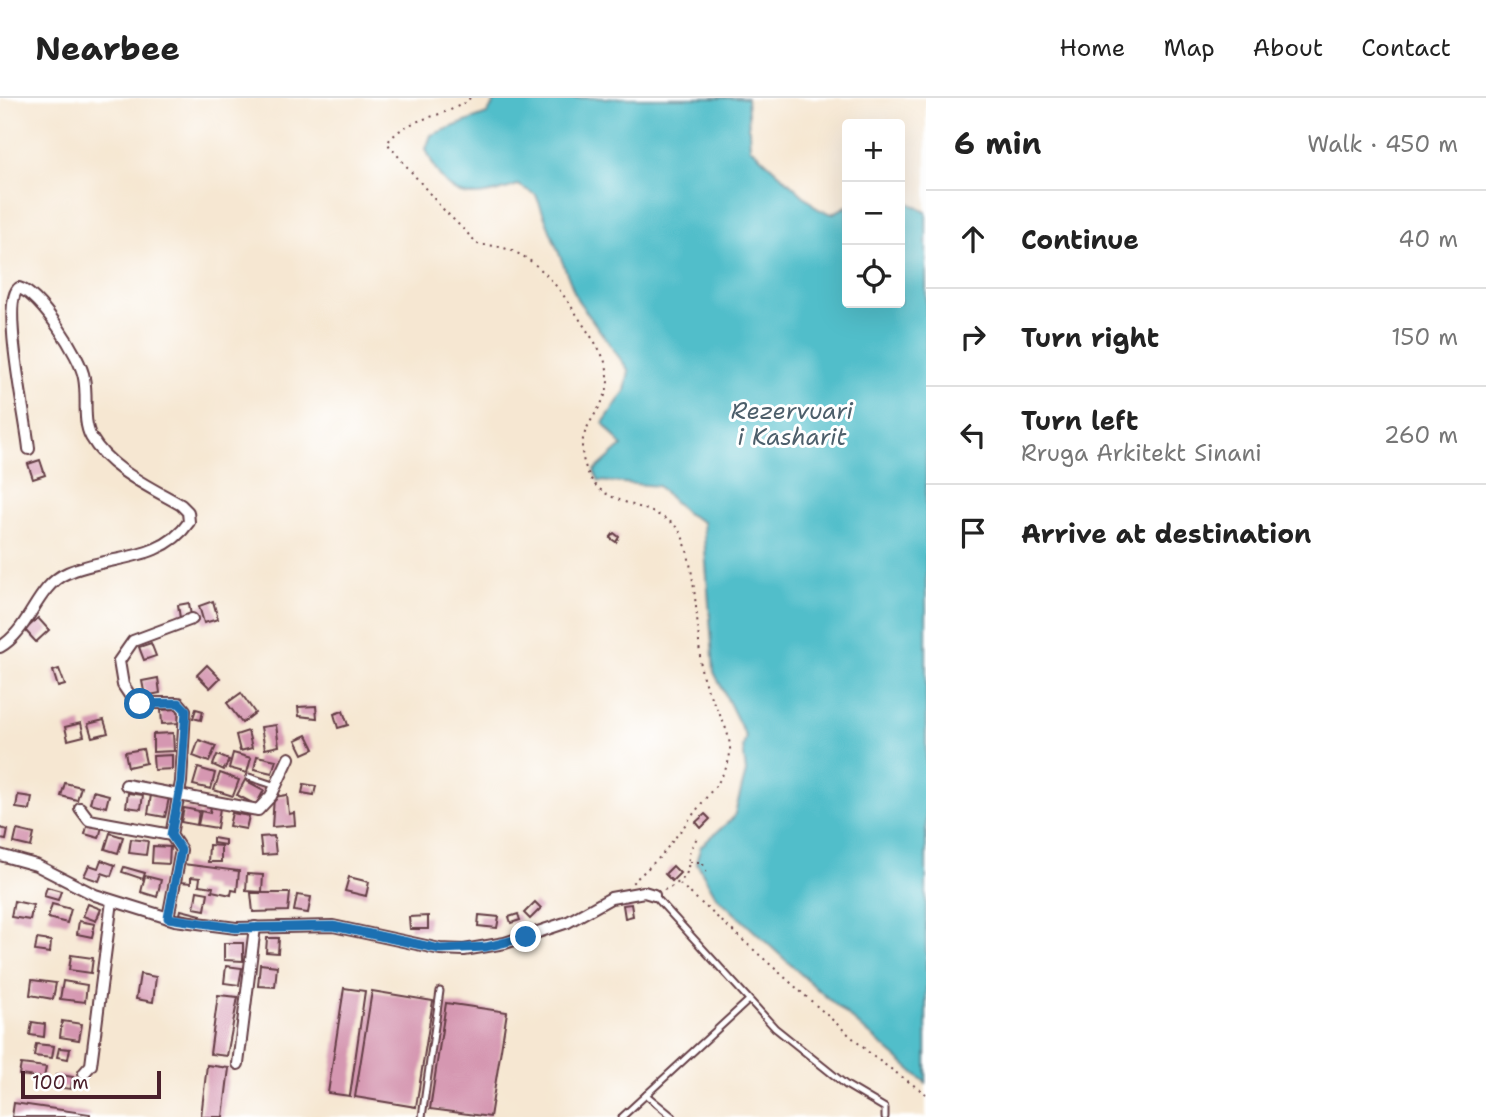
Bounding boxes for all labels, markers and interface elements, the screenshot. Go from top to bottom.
text: Nearbee [35,26,180,71]
text: Home [1059,32,1125,64]
text: Map [1163,32,1215,64]
text: About [1253,32,1323,64]
text: Contact [1361,32,1451,64]
map controls [842,119,905,308]
button: + [842,119,905,182]
text: 6 min [954,123,1041,164]
text: Walk · 450 m [1307,129,1458,159]
button: − [842,182,905,245]
icon: ahead [954,220,992,258]
text: Continue [1021,222,1139,257]
text: 40 m [1398,224,1458,254]
button: locate [842,245,905,308]
icon: right [954,318,992,356]
text: Turn right [1021,320,1159,355]
text: 150 m [1391,322,1458,352]
water label: Rezervuari i Kasharit [731,396,853,452]
text: Turn left [1021,403,1138,438]
icon: left [954,416,992,454]
text: 260 m [1384,420,1458,450]
text: Rruga Arkitekt Sinani [1021,438,1262,468]
icon: arrive [954,514,992,552]
text: Arrive at destination [1021,516,1311,551]
route start [124,688,155,719]
route end [510,921,541,952]
scale bar [21,1068,161,1100]
text: 100 m [32,1070,89,1095]

